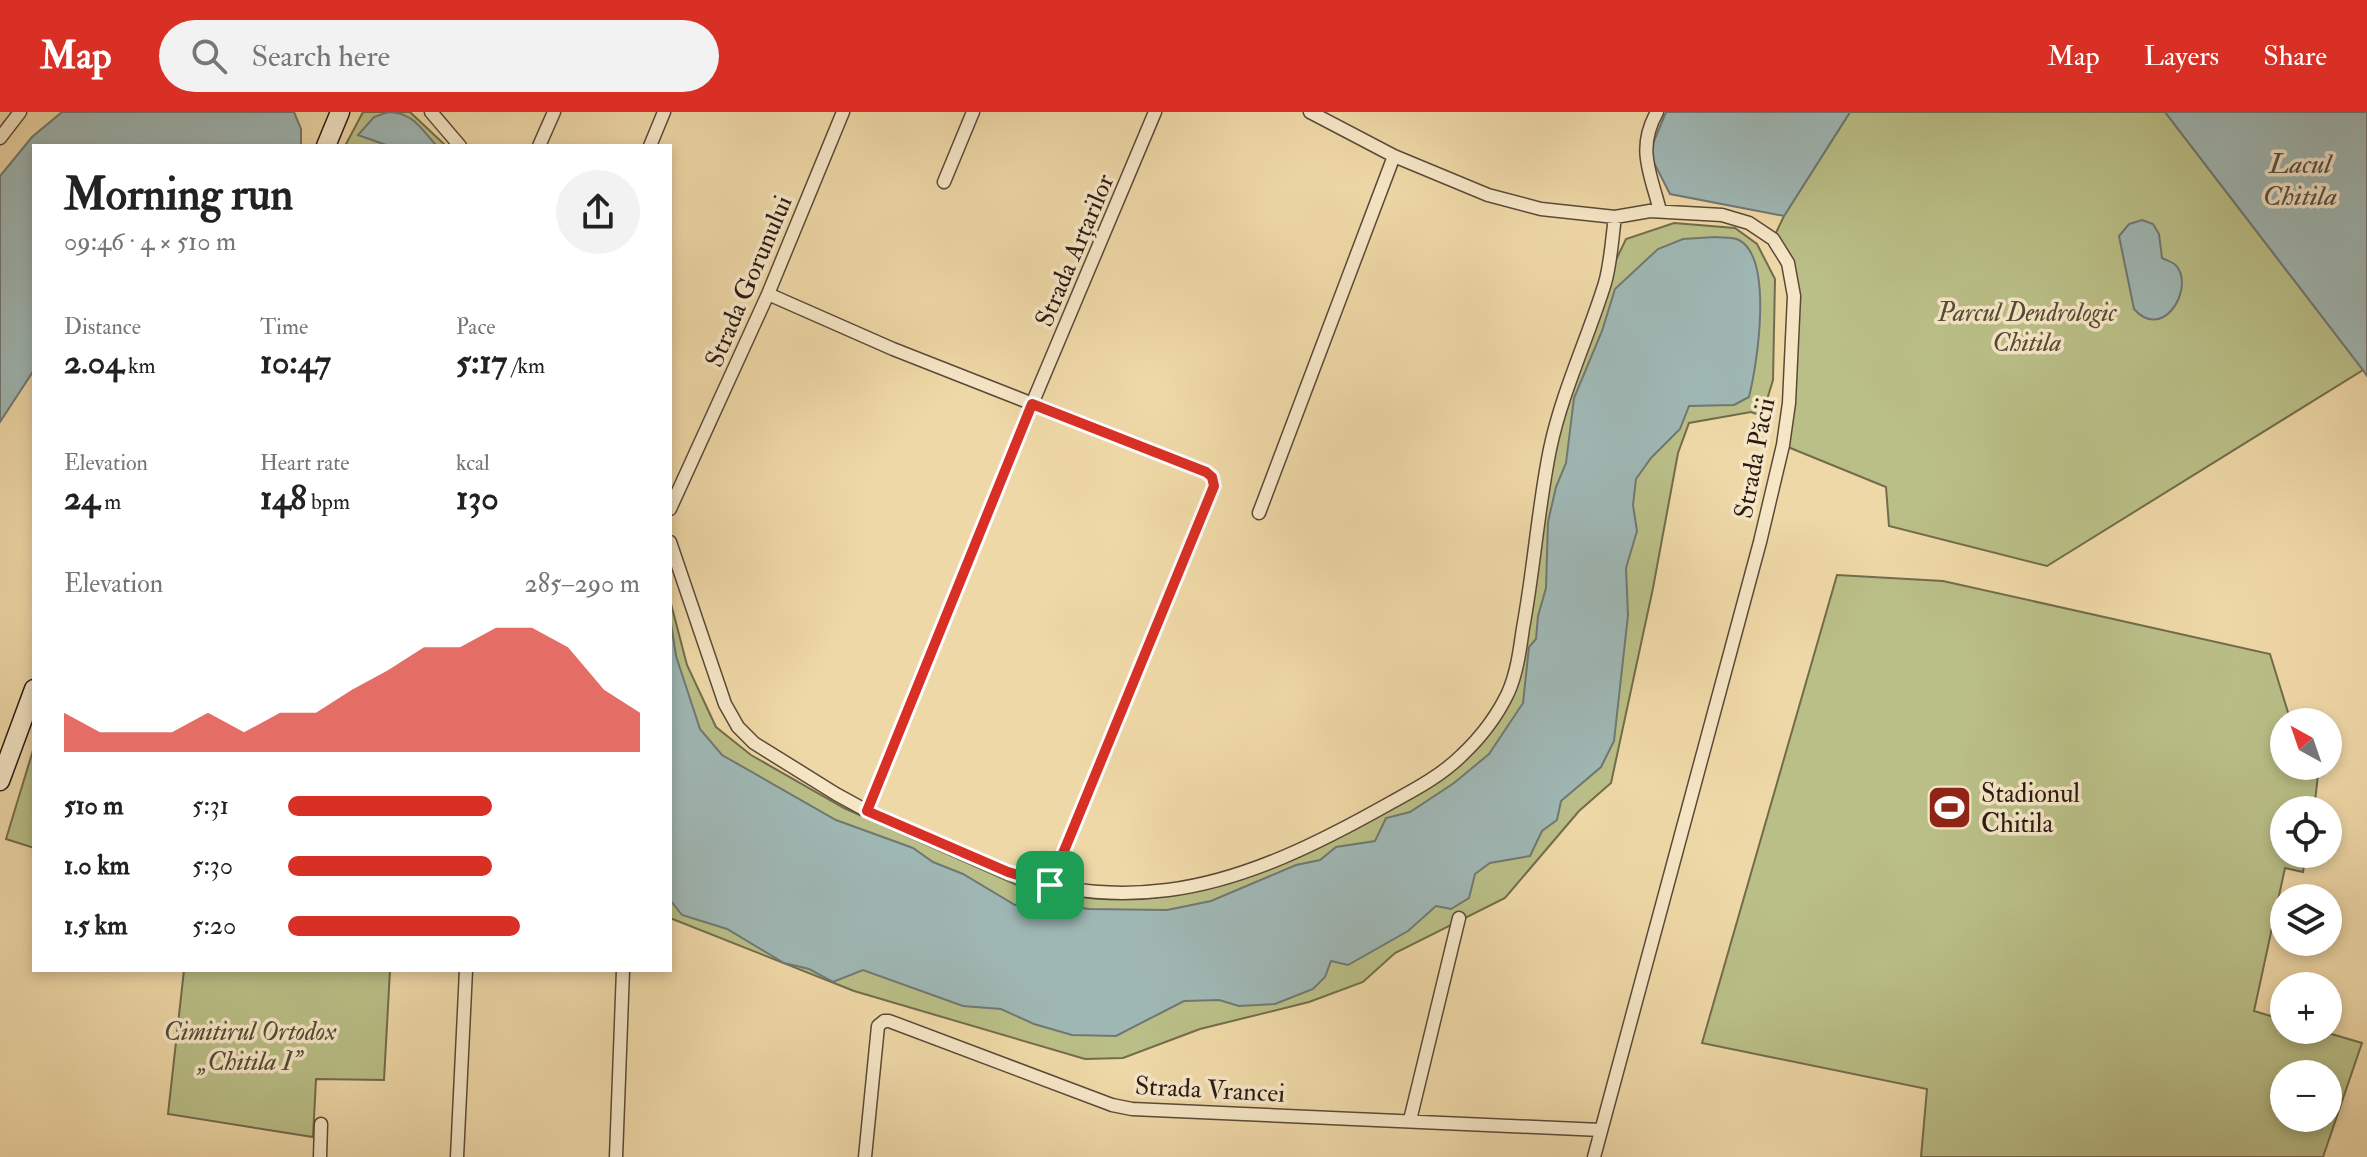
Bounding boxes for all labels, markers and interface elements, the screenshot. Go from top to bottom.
search box [159,20,719,92]
text: Map [40,32,111,80]
icon: search [187,34,231,78]
text: Search here [251,38,390,75]
text: Map [2047,39,2100,74]
text: Layers [2144,39,2219,74]
text: Share [2263,39,2327,74]
water label: Lacul Chitila [2263,147,2337,214]
text: Morning run [64,168,293,223]
street label: Strada Arțarilor [1028,169,1122,332]
button: share [556,170,640,254]
street label: Strada Gorunului [698,191,799,372]
text: 09:46 · 4 × 510 m [64,226,236,258]
park label: Parcul Dendrologic Chitila [1937,297,2117,359]
text: Distance [64,313,141,341]
text: Time [260,313,308,341]
text: Pace [456,313,495,341]
text: 2.04 [64,341,123,384]
text: 10:47 [260,341,331,384]
text: 5:17 [456,341,507,384]
text: km [123,352,156,380]
text: /km [507,352,545,380]
street label: Strada Păcii [1728,395,1782,521]
text: Elevation [64,449,148,477]
text: Heart rate [260,449,350,477]
text: kcal [456,449,490,477]
text: 24 [64,477,100,520]
text: 148 [260,477,306,520]
text: 130 [456,477,499,520]
text: m [100,488,121,516]
text: bpm [306,488,350,516]
text: Elevation [64,568,163,600]
text: 285–290 m [525,568,640,600]
north arrow [2270,708,2342,780]
map controls [2270,708,2342,1132]
place label: Stadionul Chitila [1981,778,2080,840]
sports icon: Stadionul Chitila [1926,784,1974,832]
text: 510 m [64,790,124,822]
text: 5:31 [192,790,229,822]
button: locate [2270,796,2342,868]
text: 1.0 km [64,850,130,882]
text: 5:30 [192,850,233,882]
pin [1016,851,1084,919]
icon: arrive [1028,863,1072,907]
button: layers [2270,884,2342,956]
text: 1.5 km [64,910,127,942]
text: 5:20 [192,910,236,942]
button: + [2270,972,2342,1044]
park label: Cimitirul Ortodox „Chitila I” [164,1016,337,1078]
button: − [2270,1060,2342,1132]
street label: Strada Vrancei [1134,1070,1286,1110]

